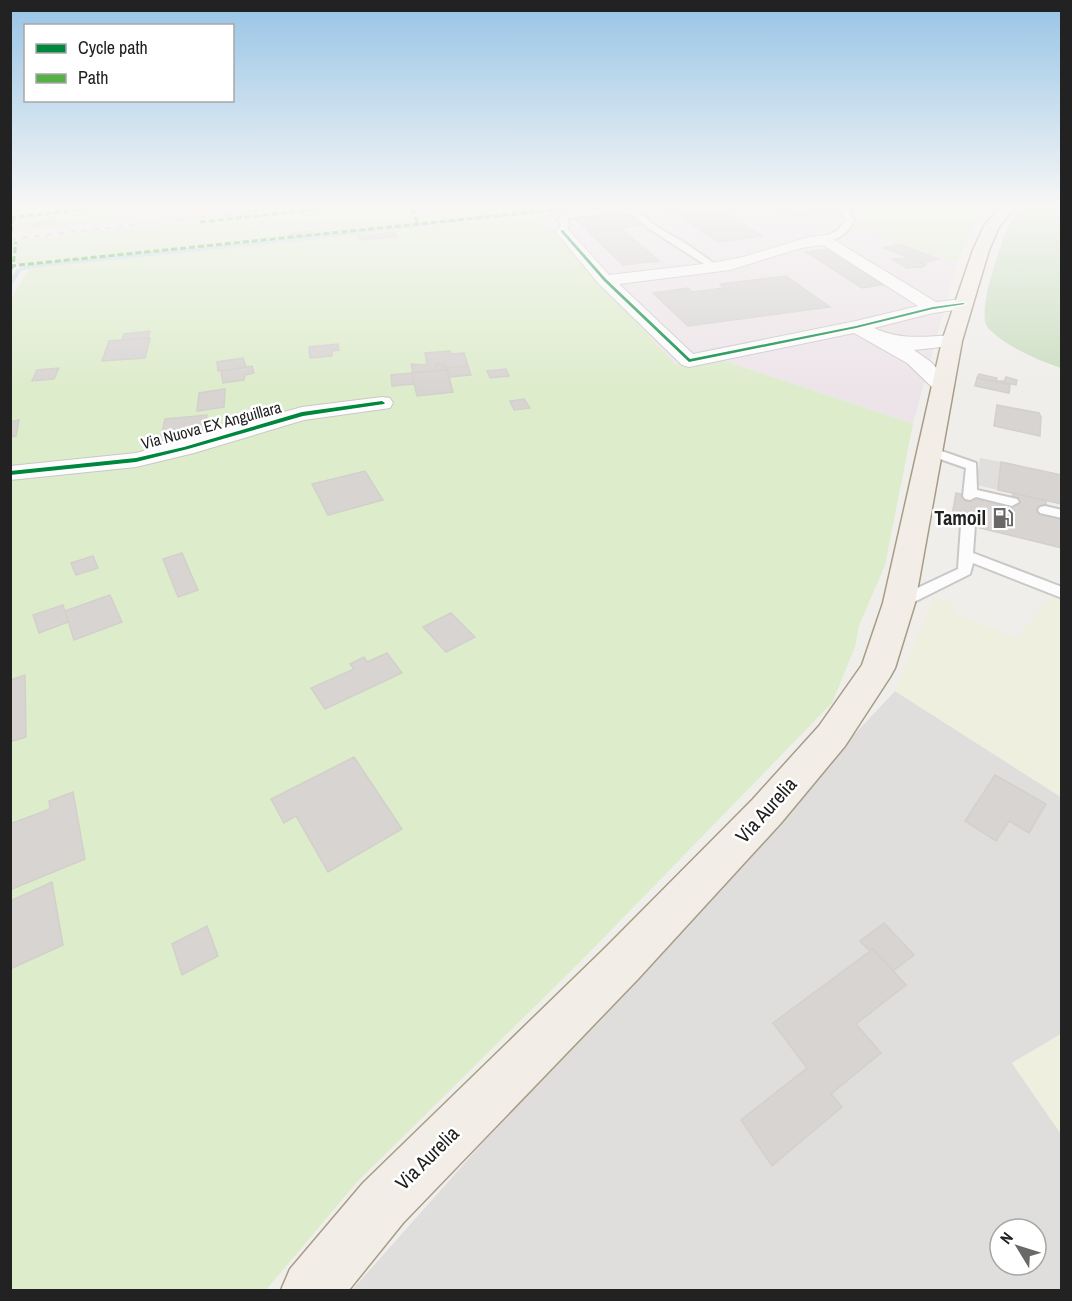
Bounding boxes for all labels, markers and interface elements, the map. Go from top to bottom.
legend [24,24,234,102]
text: Cycle path [78,35,148,60]
text: Path [78,65,108,90]
street label: Via Nuova EX Anguillara [139,396,284,454]
place label: Tamoil [934,504,986,531]
fuel station icon: Tamoil [991,506,1015,530]
street label: Via Aurelia [729,771,802,848]
street label: Via Aurelia [389,1120,464,1195]
north arrow [988,1217,1048,1277]
text: N [995,1227,1018,1248]

